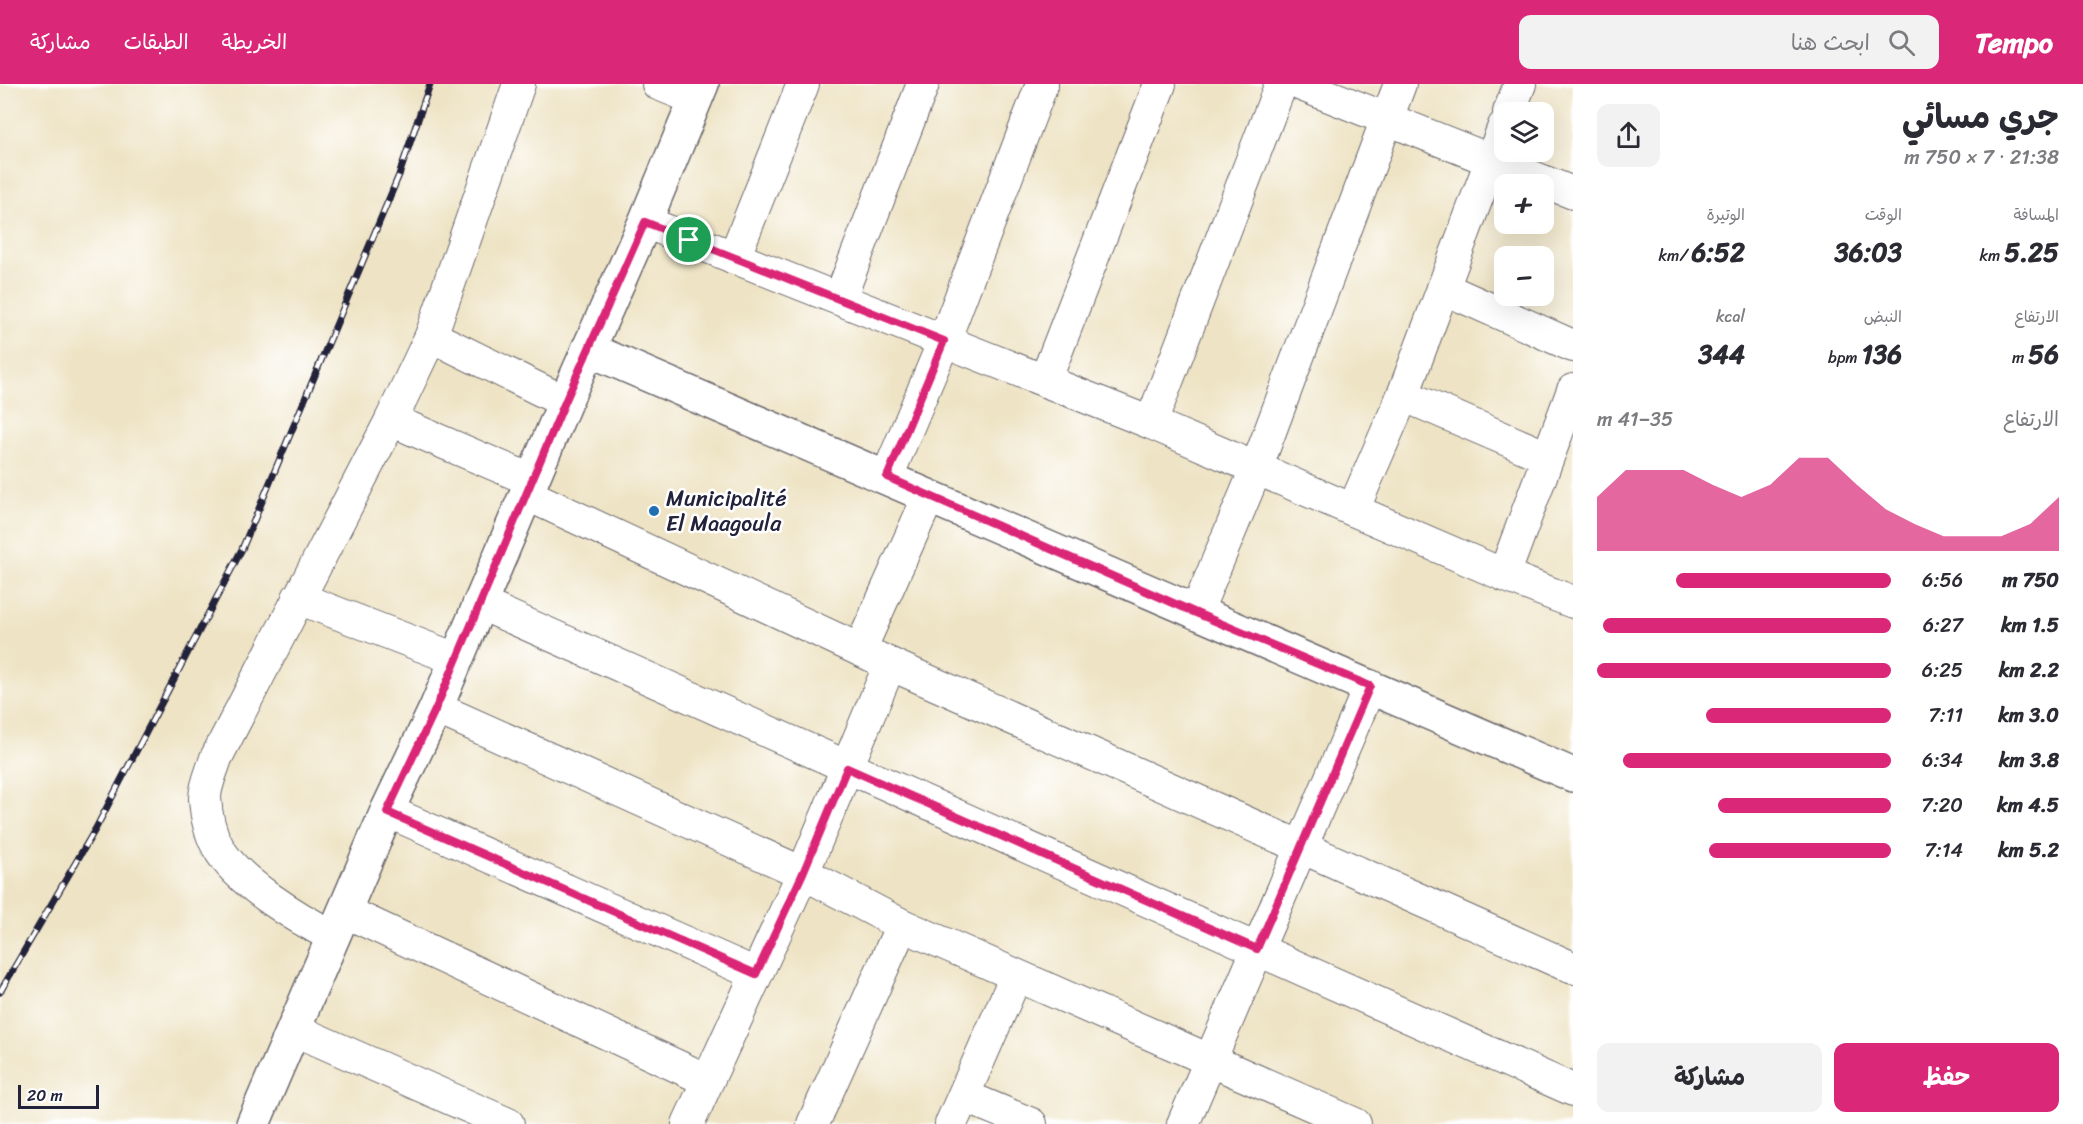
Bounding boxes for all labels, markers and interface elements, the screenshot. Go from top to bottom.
search box [1519,15,1939,69]
text: Tempo [1975,18,2053,67]
text: مشاركة [30,23,91,61]
text: الطبقات [124,23,189,61]
text: الخريطة [222,23,287,61]
text: ابحث هنا [1791,23,1870,62]
icon: search [1885,26,1918,59]
text: جري مسائي [1902,88,2059,146]
map controls [1494,102,1554,306]
button: layers [1494,102,1554,162]
button: share [1597,104,1660,167]
text: 21:38 · 7 × 750 m [1904,140,2059,175]
button: + [1494,174,1554,234]
text: الوتيرة [1706,200,1745,229]
text: الوقت [1865,200,1902,229]
text: المسافة [2013,200,2059,229]
pin [663,214,714,265]
icon: arrive [672,223,705,256]
text: 6:52 [1691,229,1745,275]
text: 36:03 [1834,229,1902,275]
text: 5.25 [2004,229,2059,275]
text: /km [1659,241,1691,270]
text: km [1979,241,2004,270]
button: − [1494,246,1554,306]
text: kcal [1716,302,1745,331]
text: النبض [1864,302,1902,331]
text: الارتفاع [2014,302,2059,331]
text: 344 [1698,331,1745,377]
text: 136 [1862,331,1902,377]
text: 56 [2028,331,2059,377]
text: bpm [1828,343,1862,372]
text: m [2012,343,2028,372]
text: 35–41 m [1597,402,1673,437]
text: الارتفاع [2003,402,2059,437]
place label: Municipalité El Maagoula [666,479,787,543]
marker: Municipalité El Maagoula [647,504,661,518]
text: 6:56 [1922,563,1963,598]
text: 750 m [2002,563,2059,598]
text: 6:27 [1923,608,1963,643]
text: 1.5 km [2001,608,2059,643]
text: 6:25 [1922,653,1963,688]
text: 2.2 km [1999,653,2059,688]
text: 7:11 [1928,698,1963,733]
text: 3.0 km [1998,698,2059,733]
text: 6:34 [1922,743,1963,778]
text: 3.8 km [1999,743,2059,778]
text: 7:20 [1921,788,1963,823]
text: 4.5 km [1997,788,2059,823]
text: 7:14 [1924,833,1963,868]
text: 5.2 km [1998,833,2059,868]
button: مشاركة [1597,1043,1822,1112]
button: حفظ [1834,1043,2059,1112]
text: 20 m [27,1081,63,1110]
scale bar [18,1082,99,1110]

